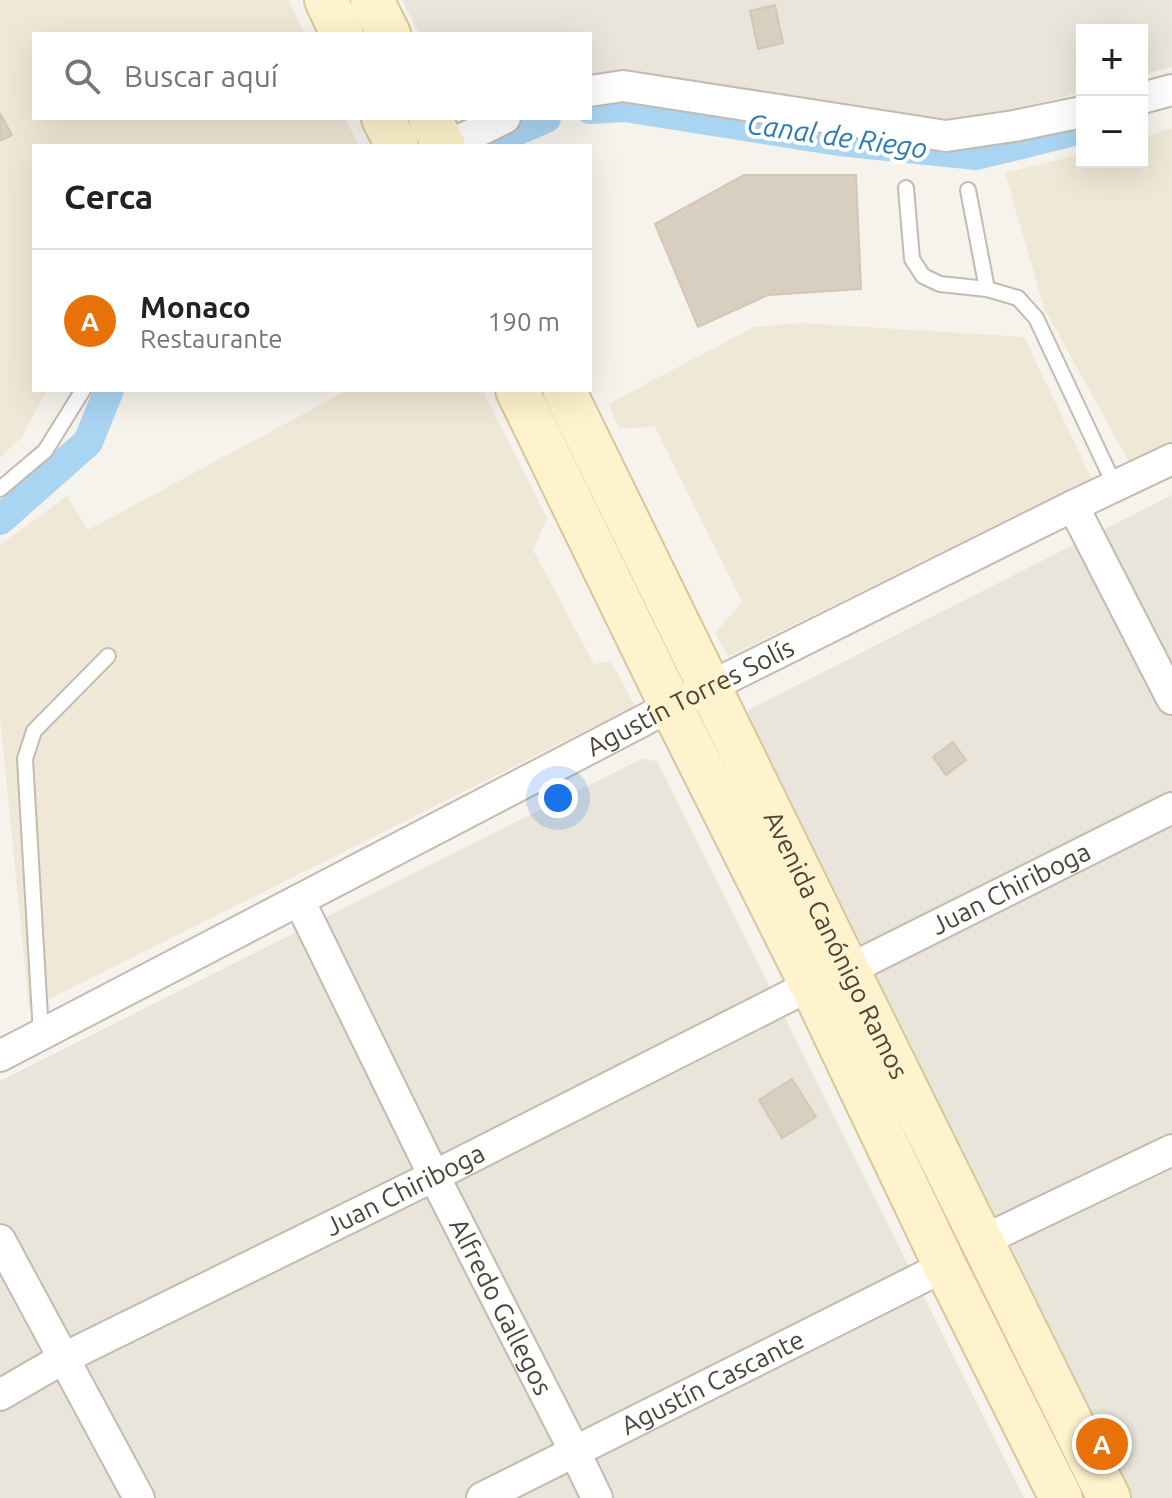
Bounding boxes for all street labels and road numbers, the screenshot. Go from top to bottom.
street label: Agustín Torres Solís [582,632,798,761]
street label: Avenida Canónigo Ramos [758,806,914,1083]
street label: Juan Chiriboga [926,836,1095,940]
street label: Juan Chiriboga [320,1138,489,1241]
street label: Alfredo Gallegos [444,1213,558,1400]
street label: Agustín Cascante [616,1324,809,1440]

